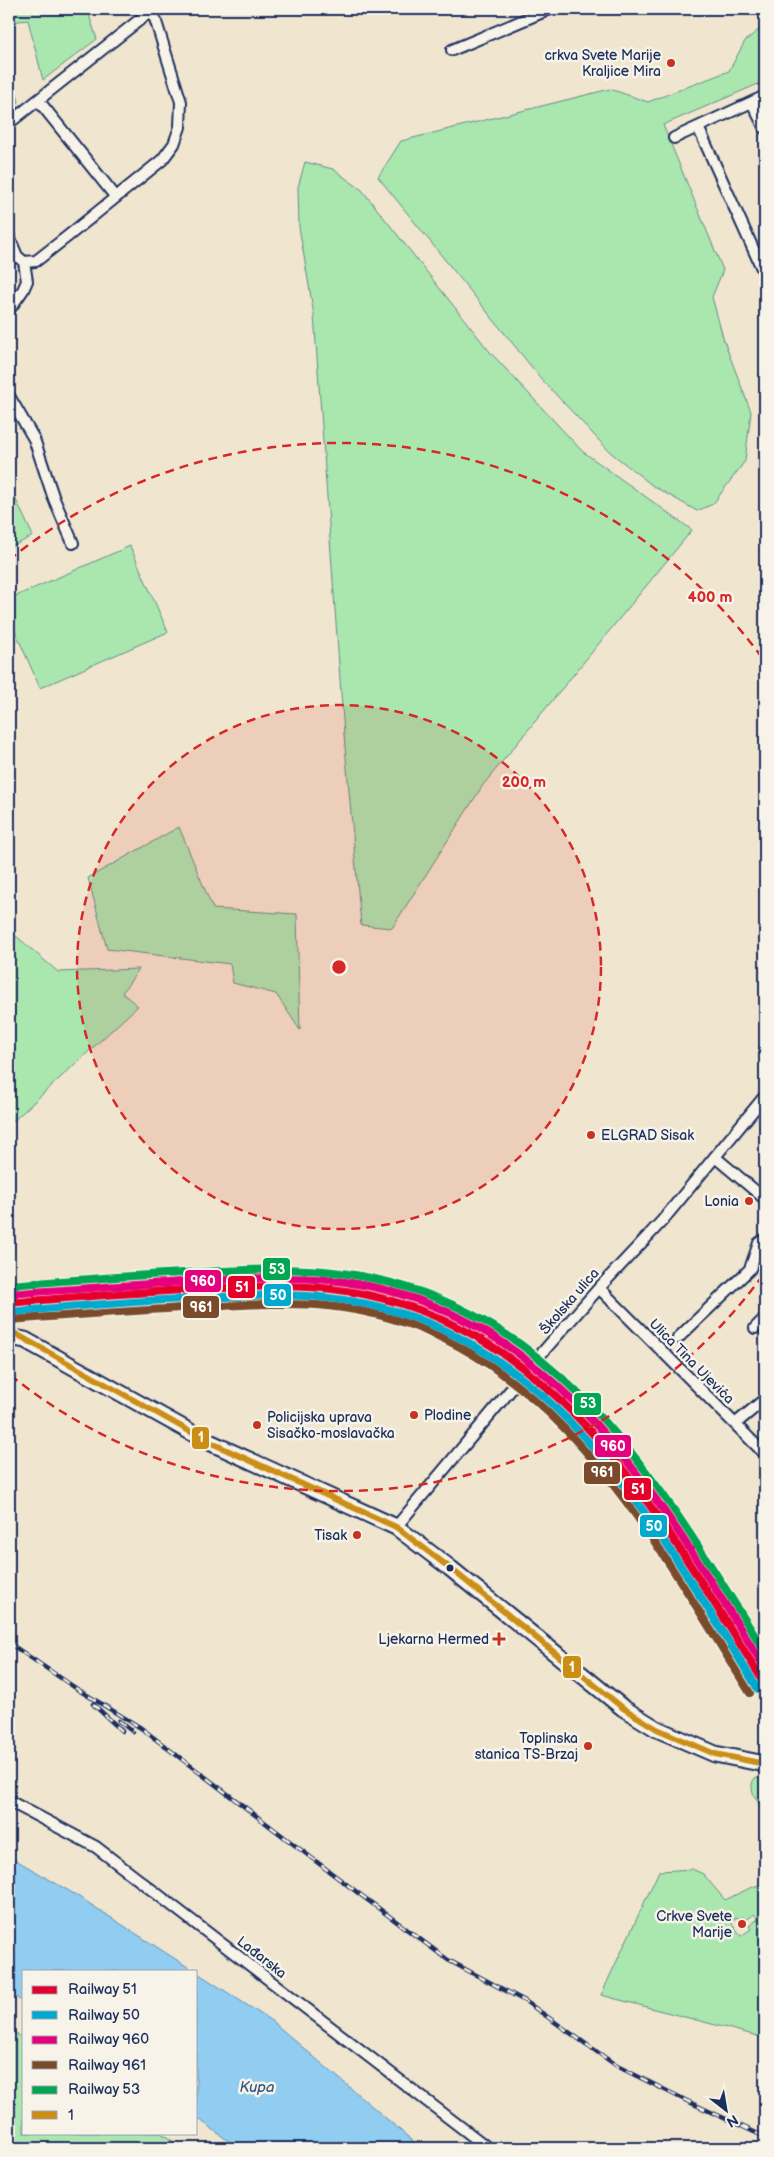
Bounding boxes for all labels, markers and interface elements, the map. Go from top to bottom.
place label: crkva Svete Marije Kraljice Mira [544,47,661,80]
marker: crkva Svete Marije Kraljice Mira [665,57,677,69]
text: 400 m [688,588,732,607]
text: 200 m [502,773,546,792]
centre of rings [330,958,348,976]
place label: ELGRAD Sisak [601,1127,694,1144]
marker: ELGRAD Sisak [585,1129,597,1141]
place label: Lonia [704,1193,739,1210]
marker: Lonia [743,1195,755,1207]
line badge: 53 [262,1257,291,1281]
text: 53 [269,1261,285,1278]
street label: Školska ulica [535,1264,603,1338]
line badge: 960 [184,1269,222,1293]
text: 960 [190,1273,216,1290]
line badge: 51 [227,1275,256,1299]
text: 51 [235,1279,249,1296]
line badge: 50 [263,1283,292,1307]
text: 50 [270,1287,287,1304]
line badge: 961 [182,1295,220,1319]
text: 961 [190,1299,212,1316]
street label: Ulica Tina Ujevića [646,1315,738,1407]
line badge: 53 [573,1392,602,1416]
text: 53 [580,1395,596,1412]
place label: Plodine [424,1407,471,1424]
place label: Policijska uprava Sisačko-moslavačka [267,1409,395,1442]
marker: Plodine [408,1409,420,1421]
marker: Policijska uprava Sisačko-moslavačka [251,1419,263,1431]
line badge: 1 [191,1426,210,1450]
text: 1 [198,1429,204,1446]
line badge: 960 [594,1434,632,1458]
text: 960 [600,1438,626,1455]
line badge: 961 [583,1461,621,1485]
text: 961 [591,1464,613,1481]
line badge: 51 [623,1477,652,1501]
text: 51 [631,1481,645,1498]
line badge: 50 [639,1514,668,1538]
text: 50 [646,1518,663,1535]
place label: Tisak [314,1527,347,1544]
marker: Tisak [351,1529,363,1541]
unlabelled marker [445,1563,455,1573]
place label: Ljekarna Hermed [378,1631,489,1648]
marker: Ljekarna Hermed [493,1633,505,1645]
line badge: 1 [562,1655,582,1679]
text: 1 [569,1659,575,1676]
place label: Toplinska stanica TS-Brzaj [475,1730,578,1763]
marker: Toplinska stanica TS-Brzaj [582,1740,594,1752]
place label: Crkve Svete Marije [656,1908,732,1941]
marker: Crkve Svete Marije [736,1918,748,1930]
street label: Lađarska [234,1933,290,1982]
legend [22,1970,198,2134]
text: Railway 51 [68,1980,137,1999]
text: Railway 50 [68,2006,140,2025]
text: Railway 960 [68,2030,149,2049]
text: Railway 961 [68,2056,146,2075]
water label: Kupa [240,2078,274,2097]
text: Railway 53 [68,2080,140,2099]
north arrow [702,2084,752,2134]
text: 1 [68,2106,74,2125]
text: N [724,2111,741,2131]

